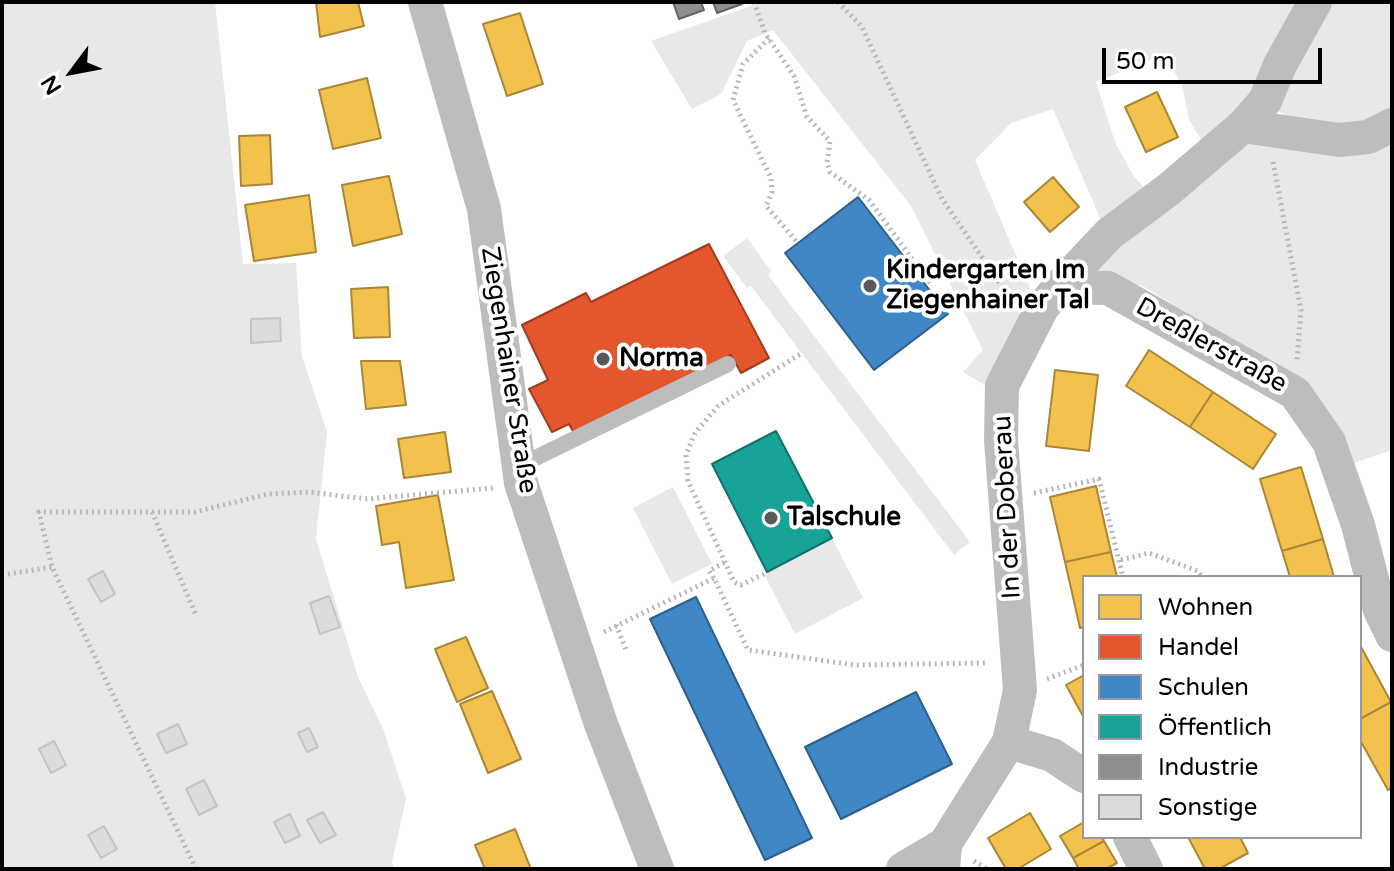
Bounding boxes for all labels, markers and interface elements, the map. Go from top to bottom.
north arrow [32,32,112,112]
scale bar [1106,32,1326,82]
text: 50 m [1116,47,1174,76]
text: N [36,70,67,99]
street label: Ziegenhainer Straße [473,244,543,496]
place label: Kindergarten Im Ziegenhainer Tal [886,255,1090,316]
marker: Kindergarten Im Ziegenhainer Tal [861,277,879,295]
street label: Dreßlerstraße [1130,292,1292,400]
place label: Norma [619,343,704,375]
marker: Norma [594,350,612,368]
street label: In der Doberau [988,414,1028,600]
place label: Talschule [787,502,901,534]
marker: Talschule [762,509,780,527]
legend [1082,575,1362,839]
text: Wohnen [1158,593,1253,622]
text: Handel [1158,633,1239,662]
text: Schulen [1158,673,1249,702]
text: Öffentlich [1158,713,1272,742]
text: Industrie [1158,753,1258,782]
text: Sonstige [1158,793,1257,822]

